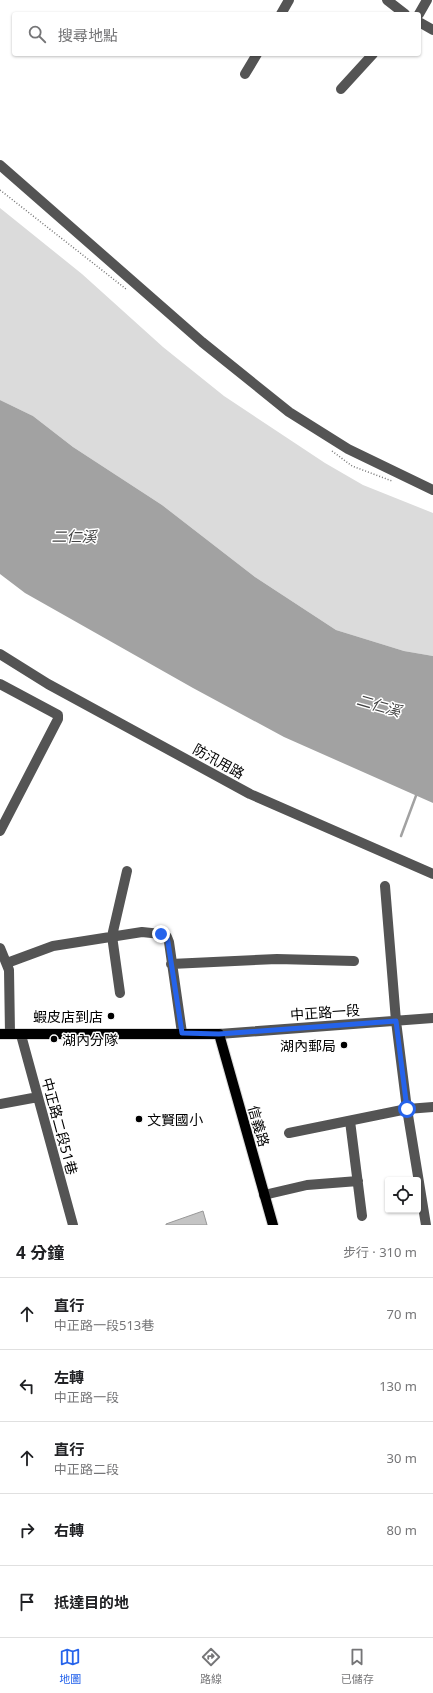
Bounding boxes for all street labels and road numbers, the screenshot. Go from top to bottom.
street label: 防汛用路 [190,739,248,783]
street label: 中正路一段 [289,1000,361,1024]
street label: 中正路二段51巷 [38,1075,82,1177]
street label: 信義路 [244,1103,274,1149]

